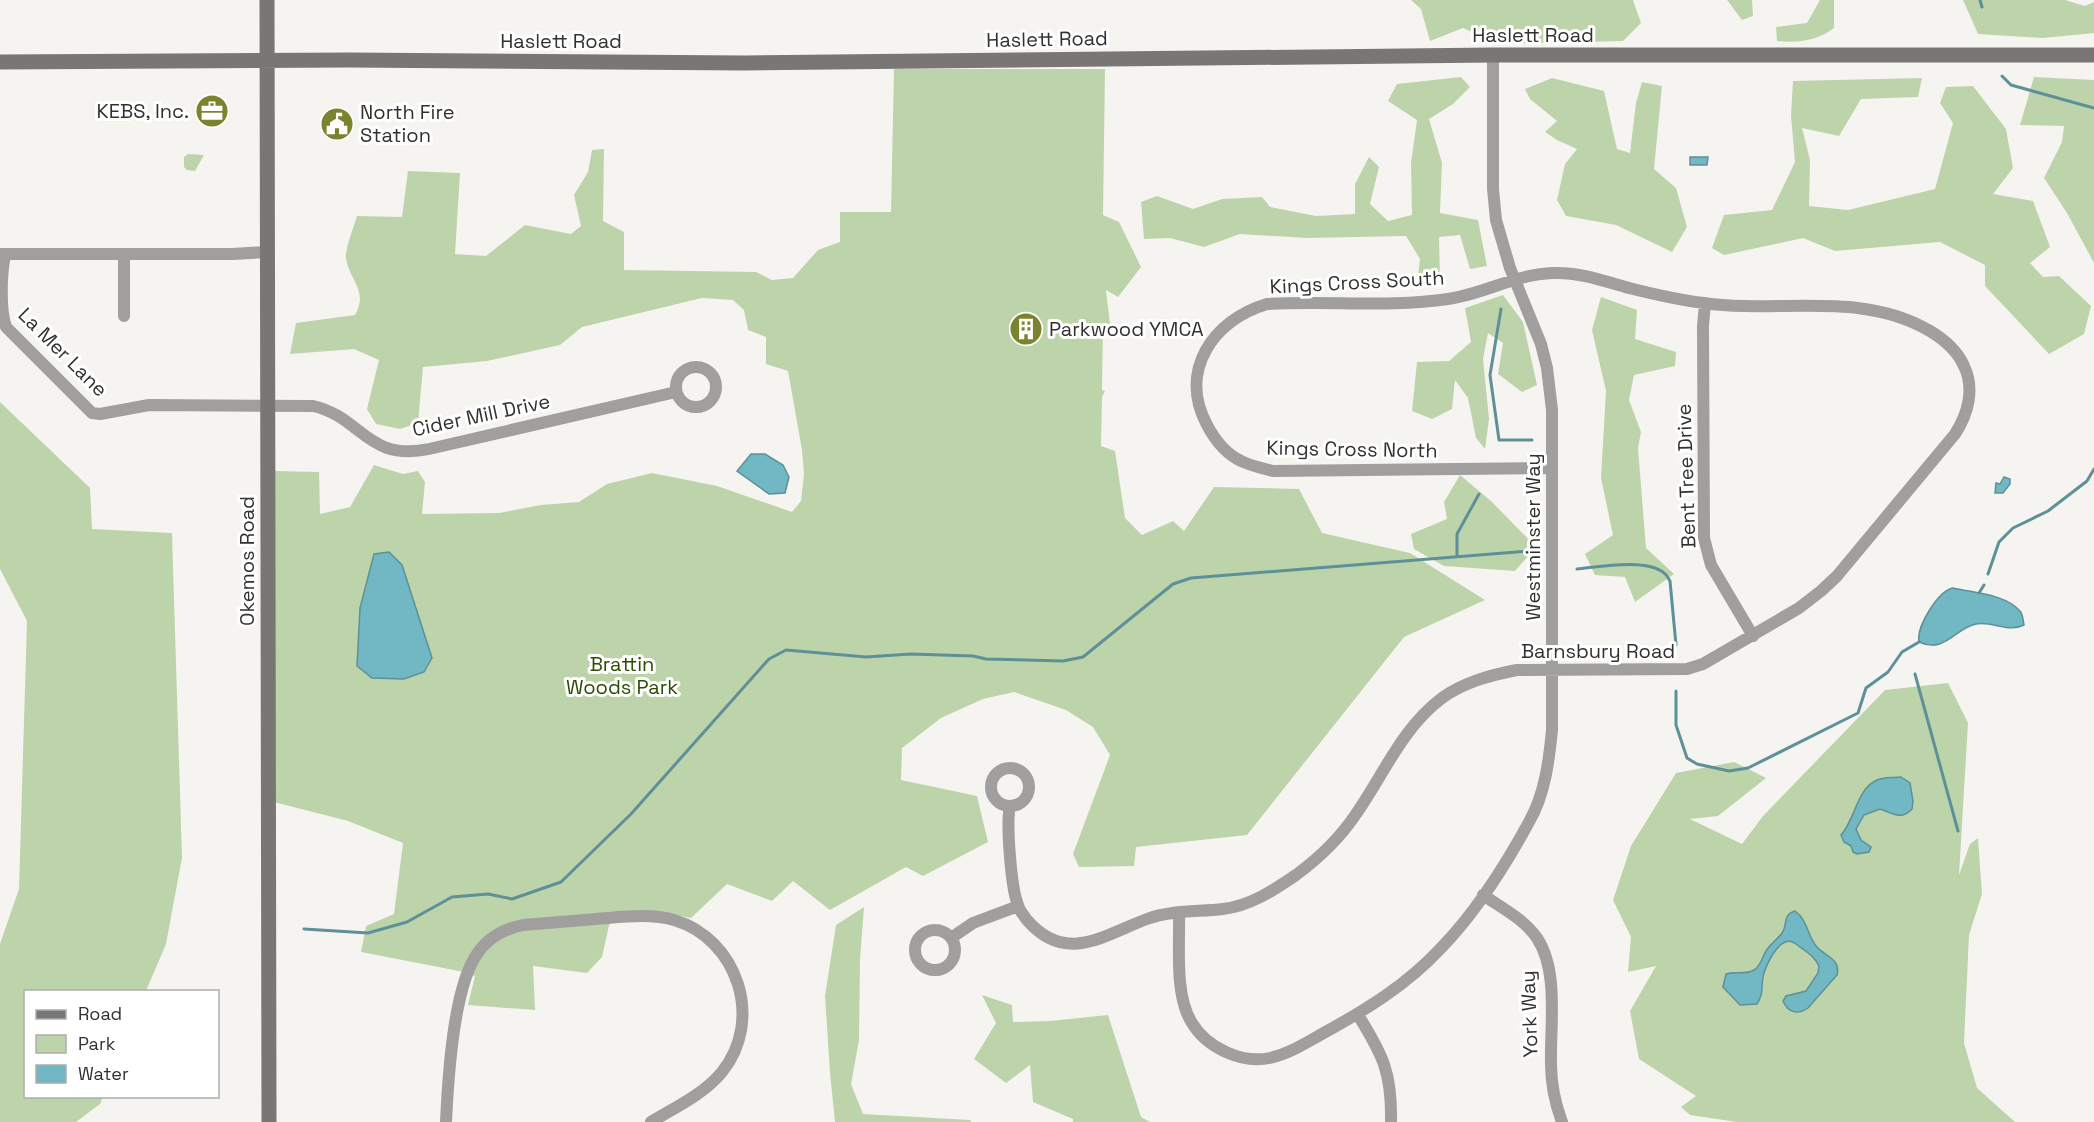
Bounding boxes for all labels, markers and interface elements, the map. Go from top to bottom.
street label: Haslett Road [1472,22,1594,48]
street label: Haslett Road [986,25,1108,53]
street label: Haslett Road [500,28,622,54]
office icon: KEBS, Inc. [194,93,230,129]
place label: KEBS, Inc. [97,98,189,124]
place label: North Fire Station [360,99,455,148]
public building icon: North Fire Station [319,106,355,142]
street label: Kings Cross South [1269,264,1445,300]
street label: La Mer Lane [13,302,113,402]
building icon: Parkwood YMCA [1008,311,1044,347]
place label: Parkwood YMCA [1049,316,1204,342]
street label: Cider Mill Drive [410,388,552,442]
street label: Bent Tree Drive [1670,403,1702,549]
street label: Kings Cross North [1266,435,1438,463]
street label: Westminster Way [1520,453,1546,621]
street label: Okemos Road [234,496,260,626]
street label: Barnsbury Road [1521,638,1675,664]
park label: Brattin Woods Park [566,651,678,700]
street label: York Way [1514,970,1544,1058]
legend [24,990,219,1098]
text: Road [78,1002,122,1025]
text: Park [78,1032,116,1055]
text: Water [78,1062,129,1085]

